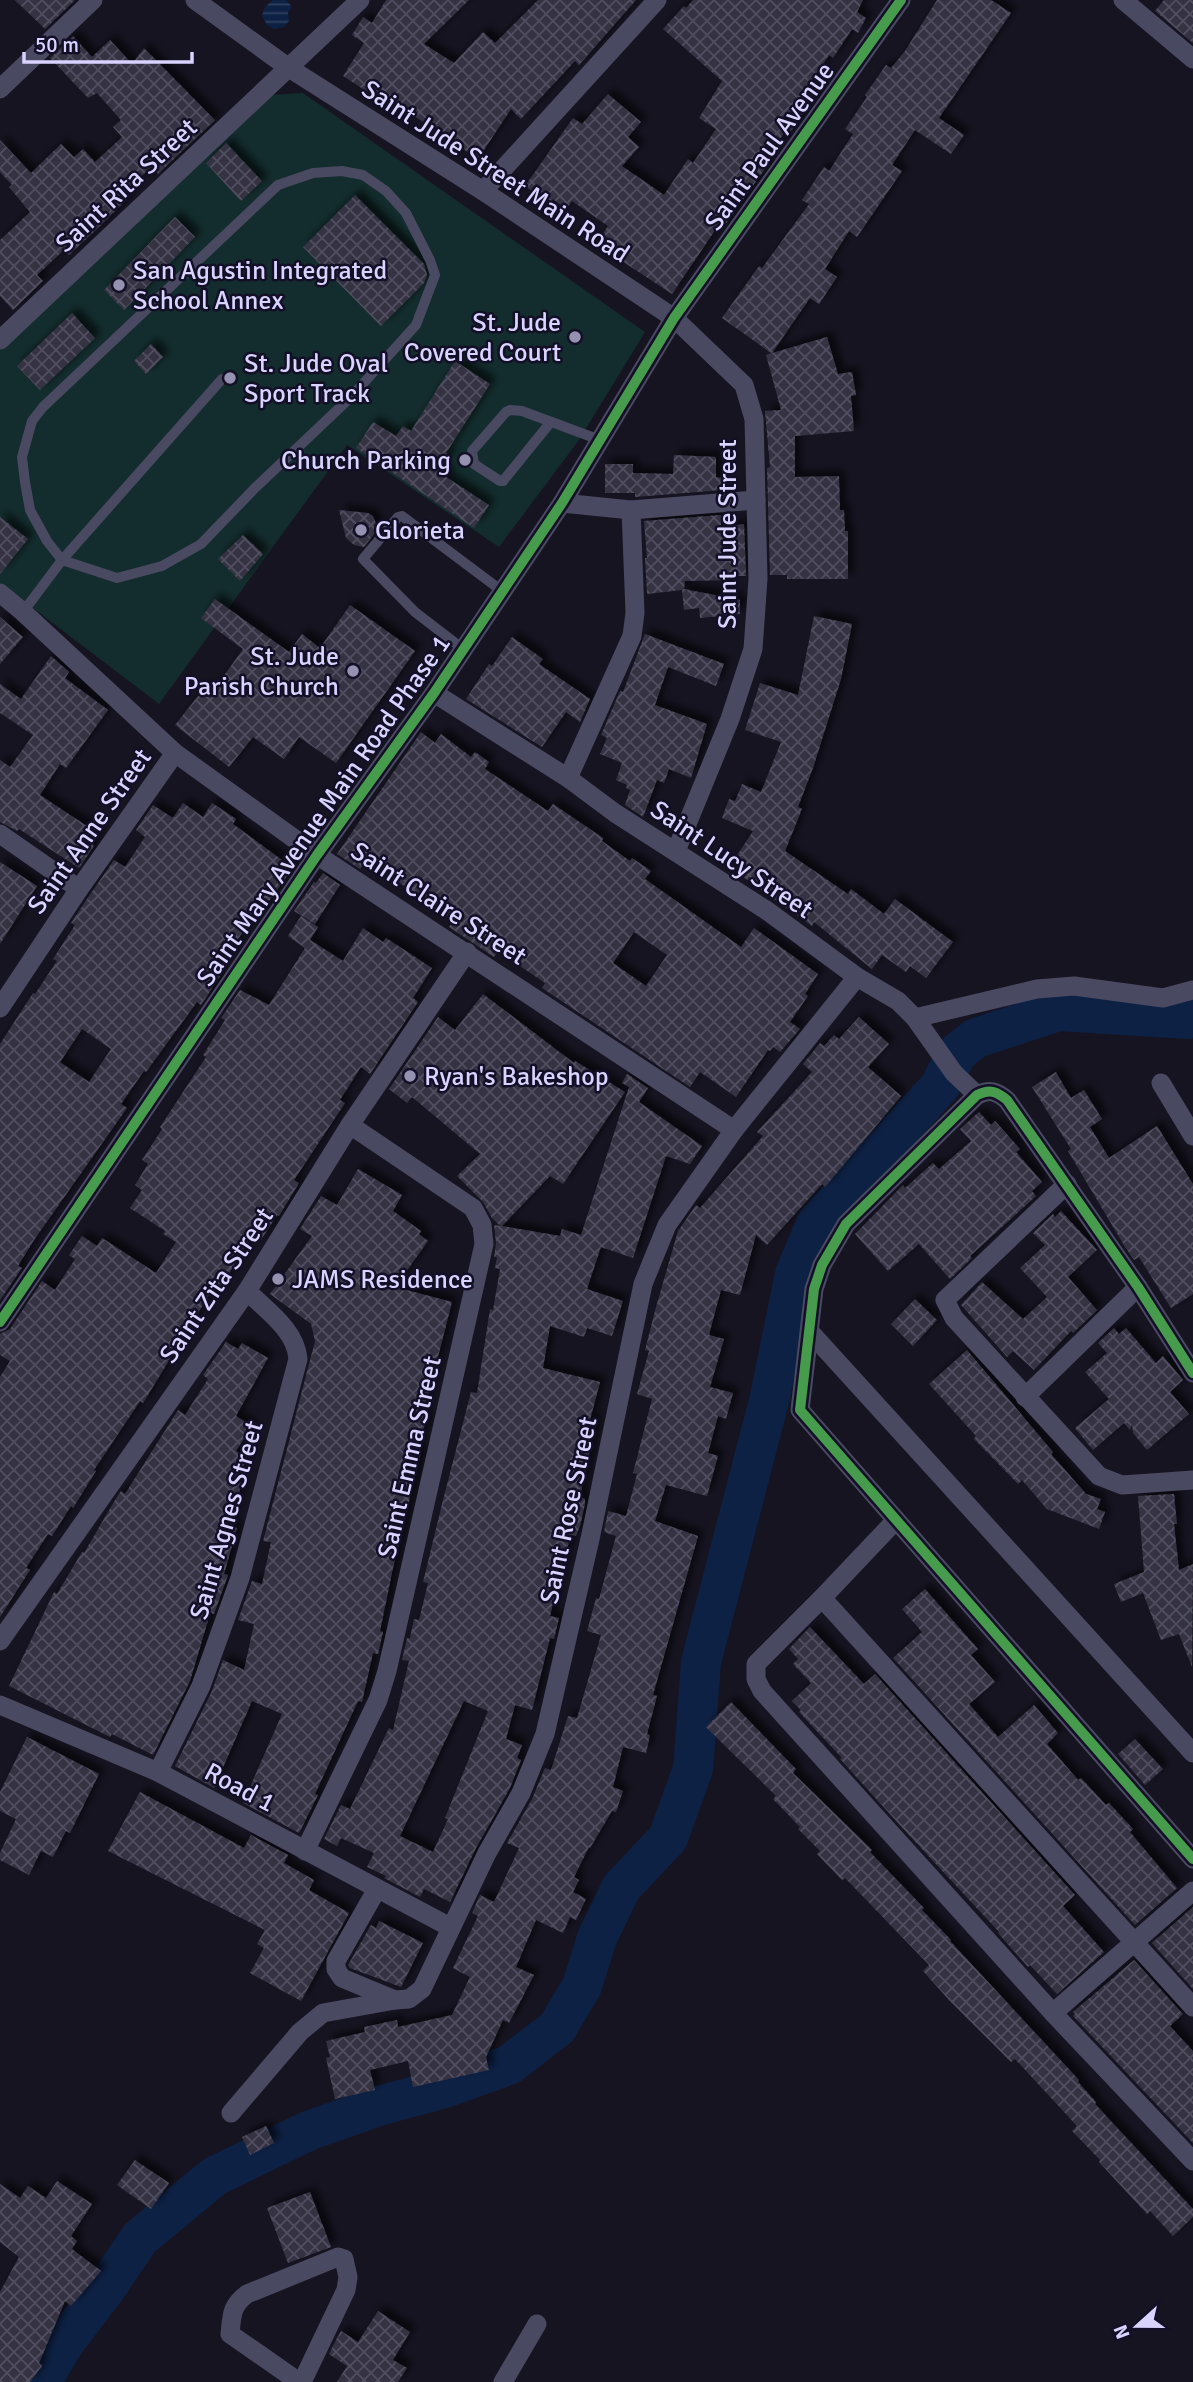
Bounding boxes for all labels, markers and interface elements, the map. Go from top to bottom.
scale bar [24,21,192,65]
text: 50 m [35,32,79,58]
street label: Saint Paul Avenue [698,56,842,237]
street label: Saint Jude Street Main Road [356,73,635,270]
street label: Saint Rita Street [49,112,204,259]
place label: San Agustin Integrated School Annex [133,255,387,317]
marker: San Agustin Integrated School Annex [111,277,127,293]
place label: St. Jude Covered Court [404,307,561,369]
marker: St. Jude Covered Court [567,329,583,345]
place label: St. Jude Oval Sport Track [244,348,388,410]
marker: St. Jude Oval Sport Track [222,370,238,386]
street label: Saint Jude Street [712,439,744,629]
place label: Church Parking [281,445,451,477]
marker: Church Parking [457,452,473,468]
place label: Glorieta [375,515,465,547]
marker: Glorieta [353,522,369,538]
street label: Saint Mary Avenue Main Road Phase 1 [190,629,458,993]
place label: St. Jude Parish Church [184,641,339,703]
marker: St. Jude Parish Church [345,663,361,679]
street label: Saint Anne Street [21,743,159,920]
street label: Saint Lucy Street [644,794,819,926]
street label: Saint Claire Street [345,835,532,973]
place label: Ryan's Bakeshop [424,1061,609,1093]
marker: Ryan's Bakeshop [402,1068,418,1084]
street label: Saint Zita Street [153,1202,281,1370]
place label: JAMS Residence [292,1264,473,1296]
marker: JAMS Residence [270,1271,286,1287]
street label: Saint Emma Street [371,1353,449,1561]
street label: Saint Rose Street [534,1414,604,1607]
street label: Saint Agnes Street [183,1417,271,1623]
street label: Road 1 [199,1756,280,1820]
north arrow [1102,2291,1172,2361]
text: N [1108,2321,1136,2342]

